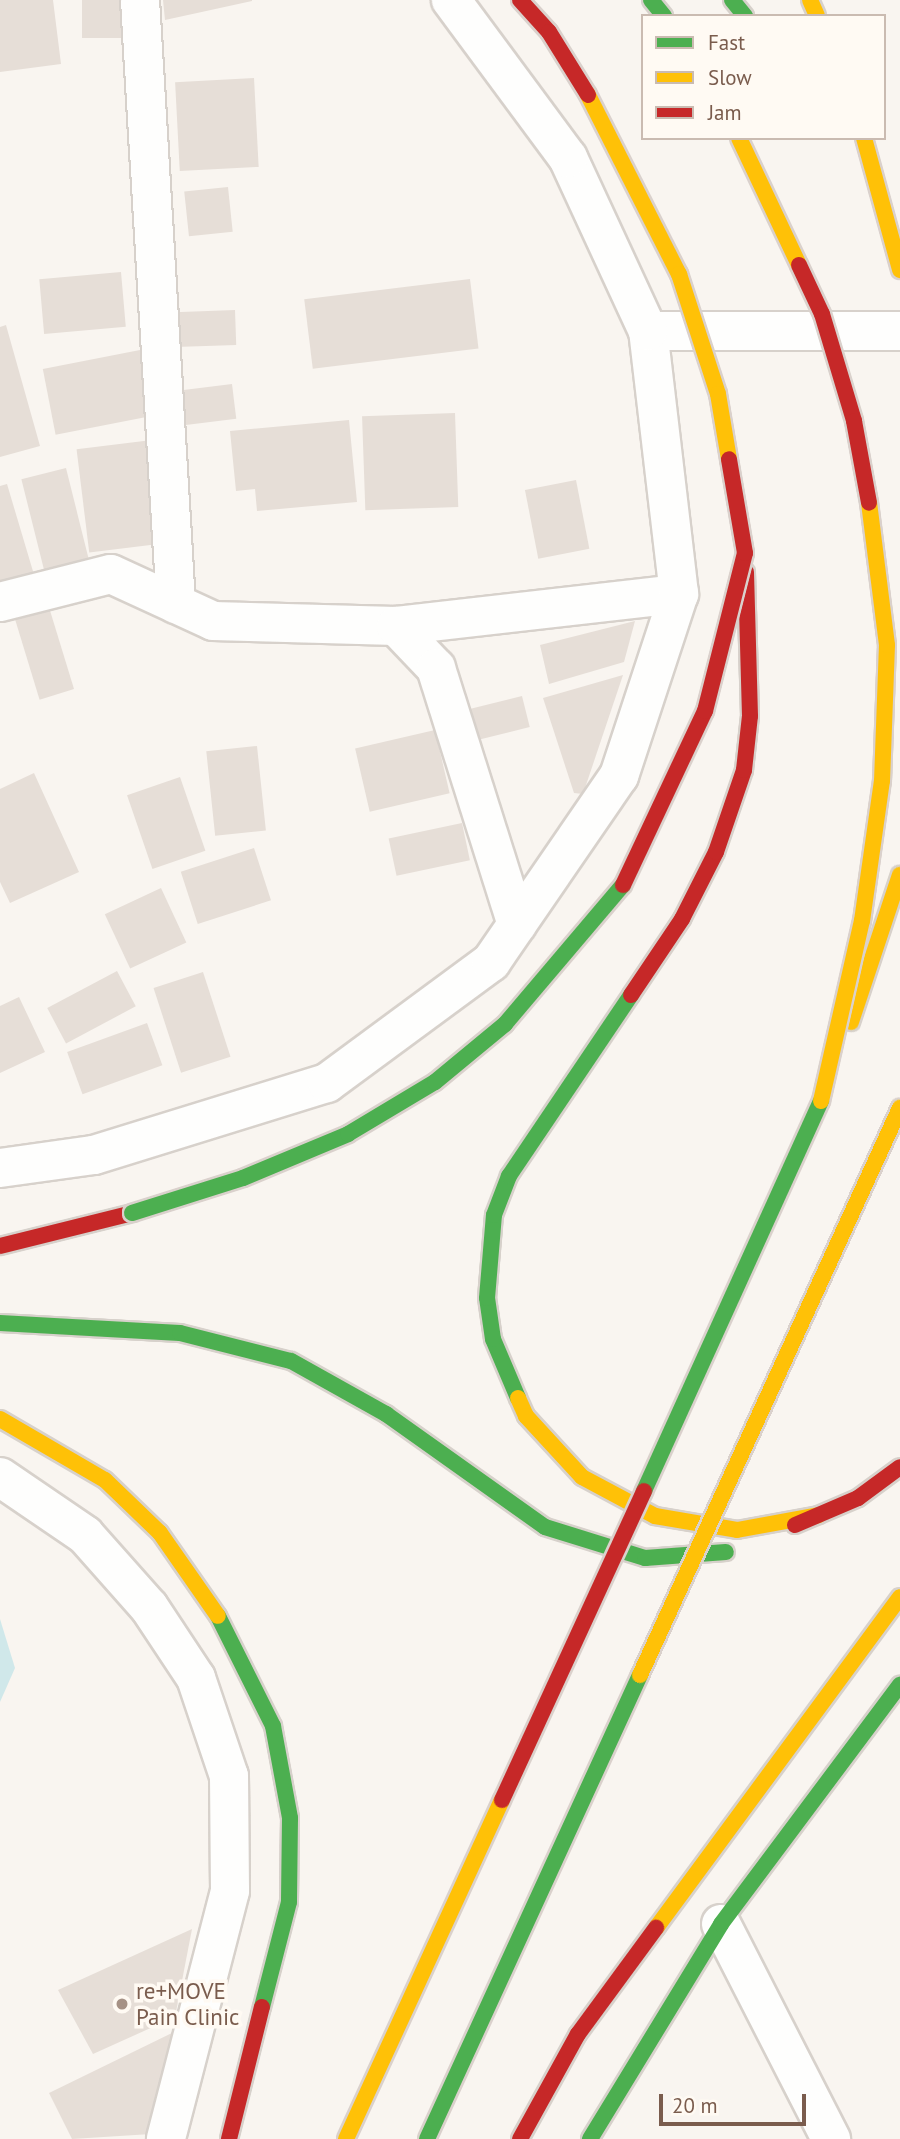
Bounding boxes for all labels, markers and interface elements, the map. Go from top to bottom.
legend [641,14,886,140]
text: Fast [708,29,745,56]
text: Slow [708,64,752,91]
text: Jam [708,99,742,126]
place label: re+MOVE Pain Clinic [136,1977,239,2031]
marker: re+MOVE Pain Clinic [114,1996,130,2012]
scale bar [662,2080,809,2124]
text: 20 m [672,2092,718,2119]

